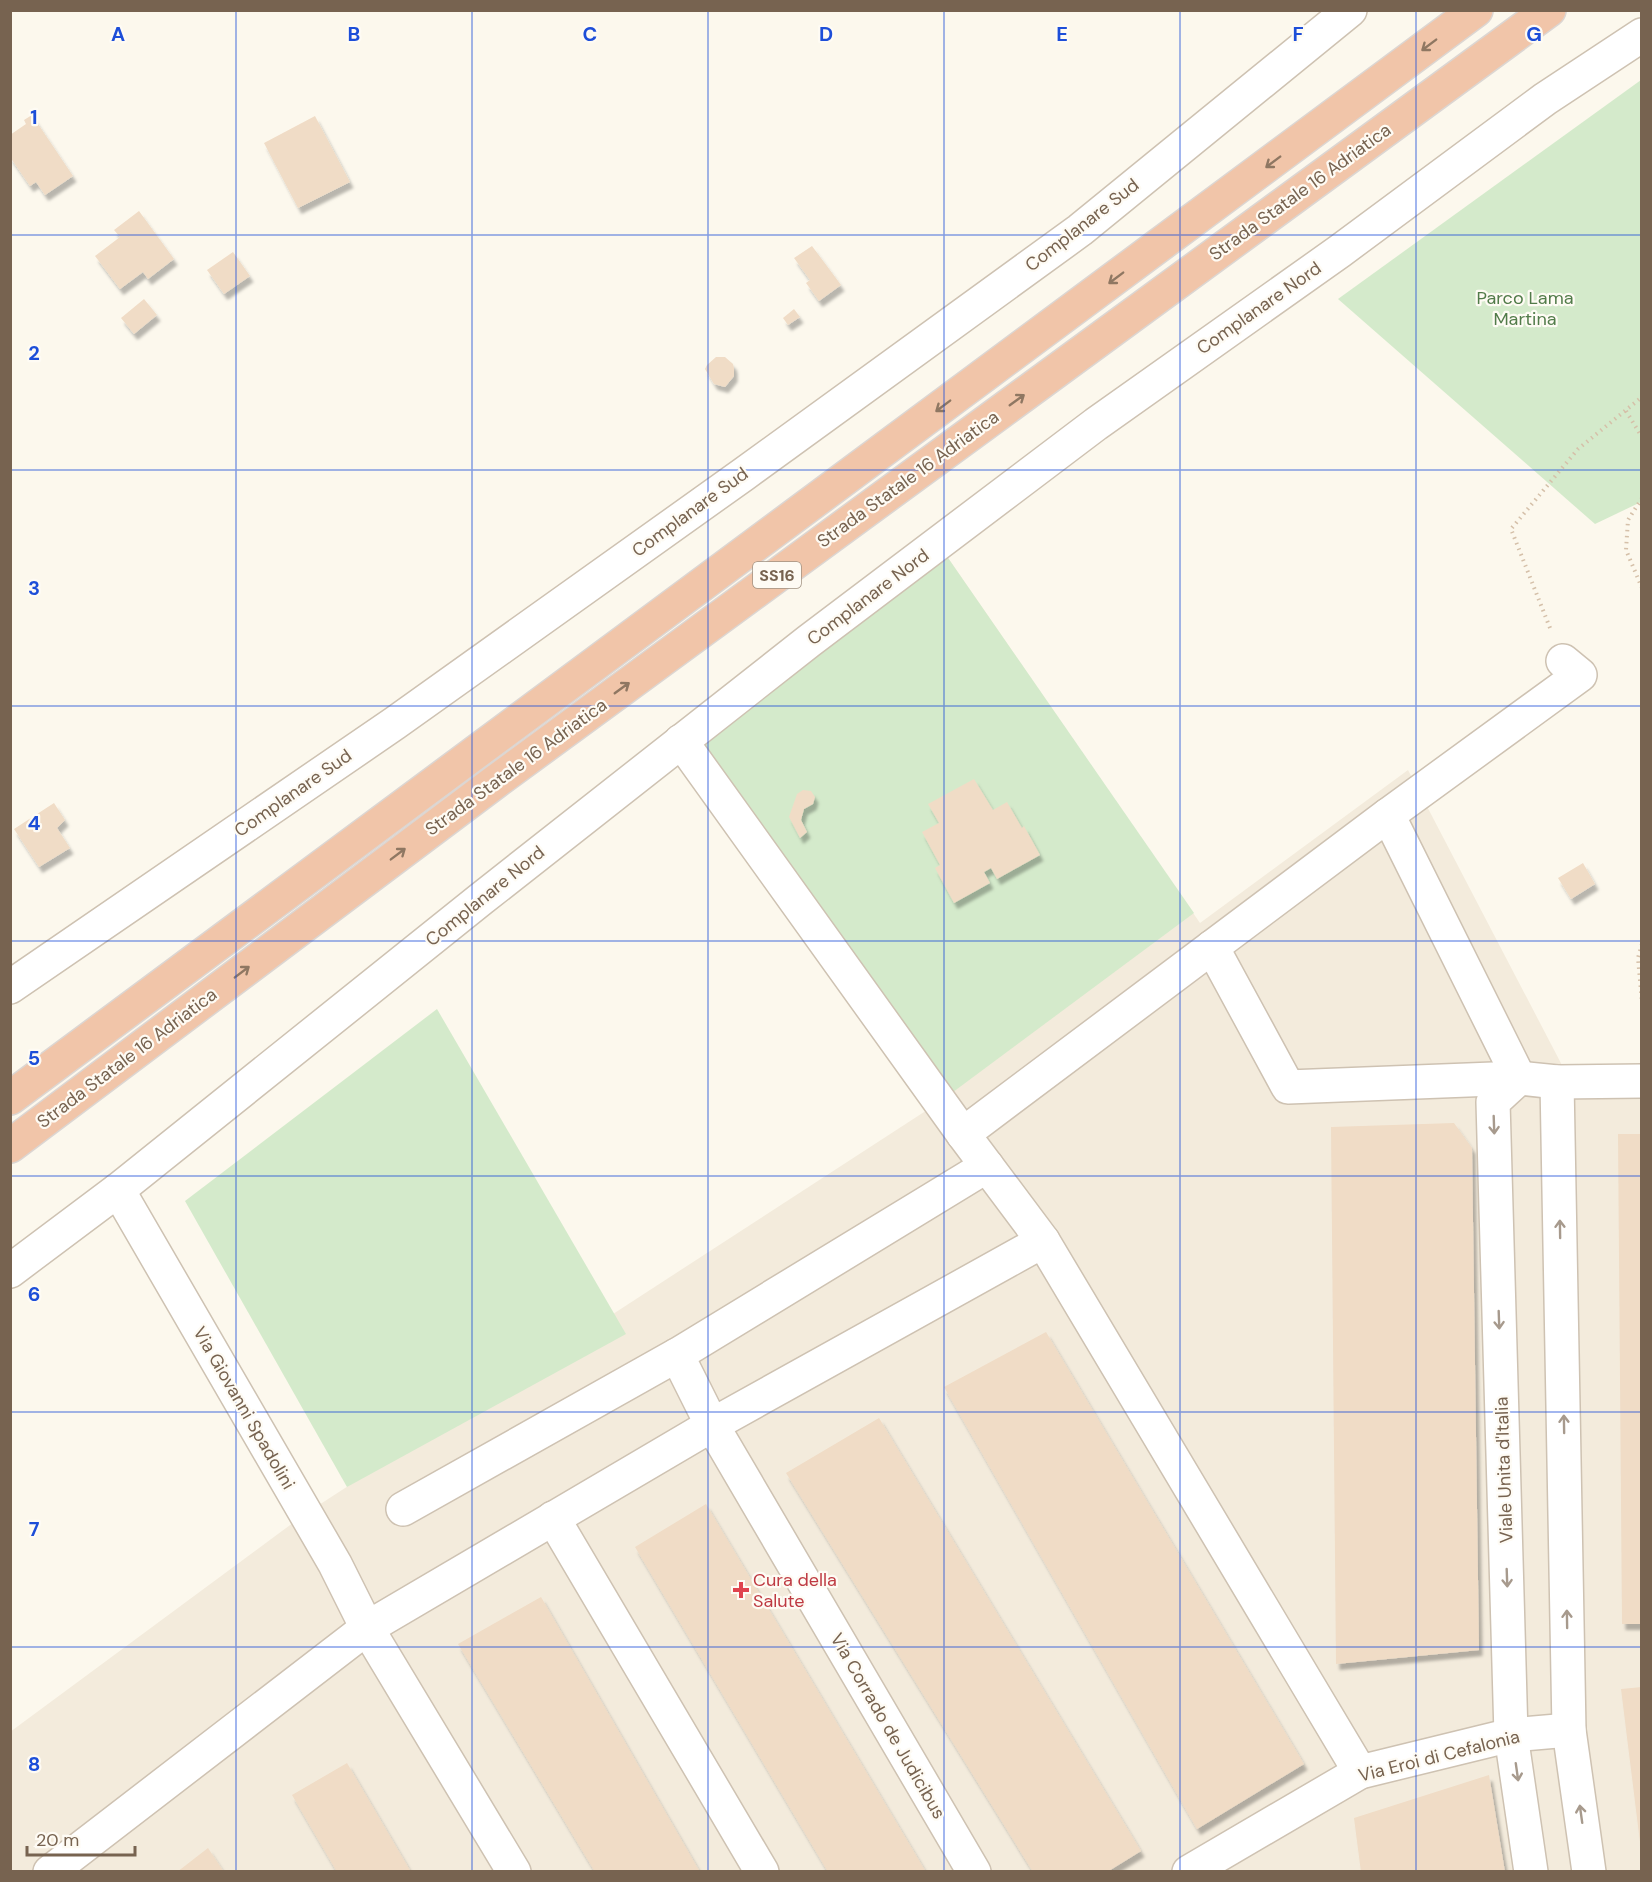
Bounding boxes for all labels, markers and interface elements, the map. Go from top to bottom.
text: A [111,21,125,47]
text: B [348,21,360,47]
text: C [583,21,597,47]
text: D [819,21,833,47]
text: E [1056,21,1068,47]
text: F [1292,21,1304,47]
text: G [1526,21,1542,47]
one-way arrow [1422,39,1438,52]
text: 1 [30,104,38,130]
street label: Strada Statale 16 Adriatica [1204,118,1396,266]
one-way arrow [1265,155,1281,168]
street label: Complanare Sud [1020,173,1144,277]
street label: Complanare Nord [1192,256,1326,360]
one-way arrow [1108,271,1124,284]
park label: Parco Lama Martina [1476,286,1574,331]
text: 2 [28,340,40,366]
one-way arrow [1008,393,1024,406]
one-way arrow [935,400,951,413]
street label: Strada Statale 16 Adriatica [812,405,1004,553]
street label: Complanare Sud [627,462,753,562]
street label: Complanare Nord [802,543,934,651]
road number: SS16 [753,562,801,588]
text: 3 [28,575,40,601]
one-way arrow [613,682,629,695]
street label: Strada Statale 16 Adriatica [420,693,612,841]
street label: Complanare Sud [230,744,356,842]
text: 4 [28,810,41,836]
street label: Complanare Nord [420,840,550,952]
one-way arrow [389,848,405,861]
one-way arrow [233,965,249,978]
street label: Strada Statale 16 Adriatica [32,982,222,1134]
text: 5 [28,1045,40,1071]
one-way arrow [1488,1115,1499,1135]
one-way arrow [1554,1220,1566,1240]
text: 6 [28,1281,40,1307]
one-way arrow [1494,1310,1505,1330]
street label: Via Giovanni Spadolini [188,1322,300,1494]
street label: Viale Unita d'Italia [1489,1396,1519,1544]
one-way arrow [1558,1415,1569,1435]
text: 7 [29,1516,40,1542]
one-way arrow [1501,1567,1512,1587]
place label: Cura della Salute [753,1568,837,1613]
marker: Cura della Salute [734,1583,748,1597]
one-way arrow [1561,1610,1573,1630]
street label: Via Corrado de Judicibus [825,1629,951,1823]
street label: Via Eroi di Cefalonia [1356,1724,1522,1788]
text: 8 [28,1751,40,1777]
one-way arrow [1511,1762,1522,1782]
one-way arrow [1576,1804,1587,1824]
scale bar [27,1819,135,1857]
text: 20 m [36,1828,79,1852]

